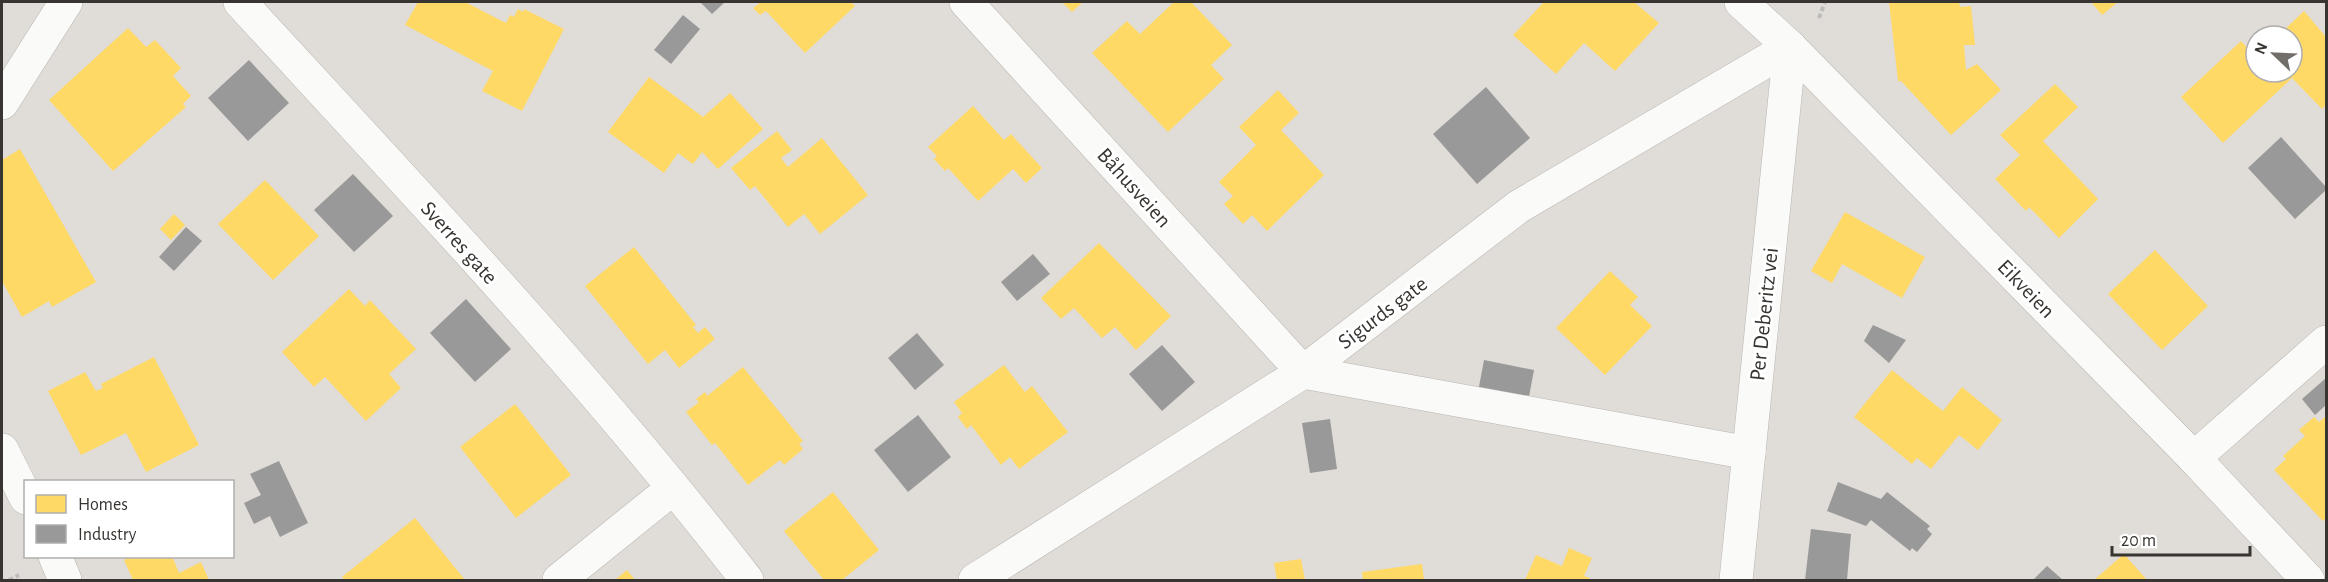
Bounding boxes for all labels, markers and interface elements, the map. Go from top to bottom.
north arrow [2244,24,2304,84]
text: N [2252,40,2271,57]
street label: Båhusveien [1093,144,1175,232]
street label: Sverres gate [417,197,502,288]
street label: Per Deberitz vei [1746,246,1782,382]
street label: Eikveien [1993,255,2059,322]
street label: Sigurds gate [1334,272,1431,353]
legend [24,480,234,558]
text: Homes [78,496,128,514]
scale bar [2112,519,2250,557]
text: Industry [78,526,137,544]
text: 20 m [2121,532,2156,550]

